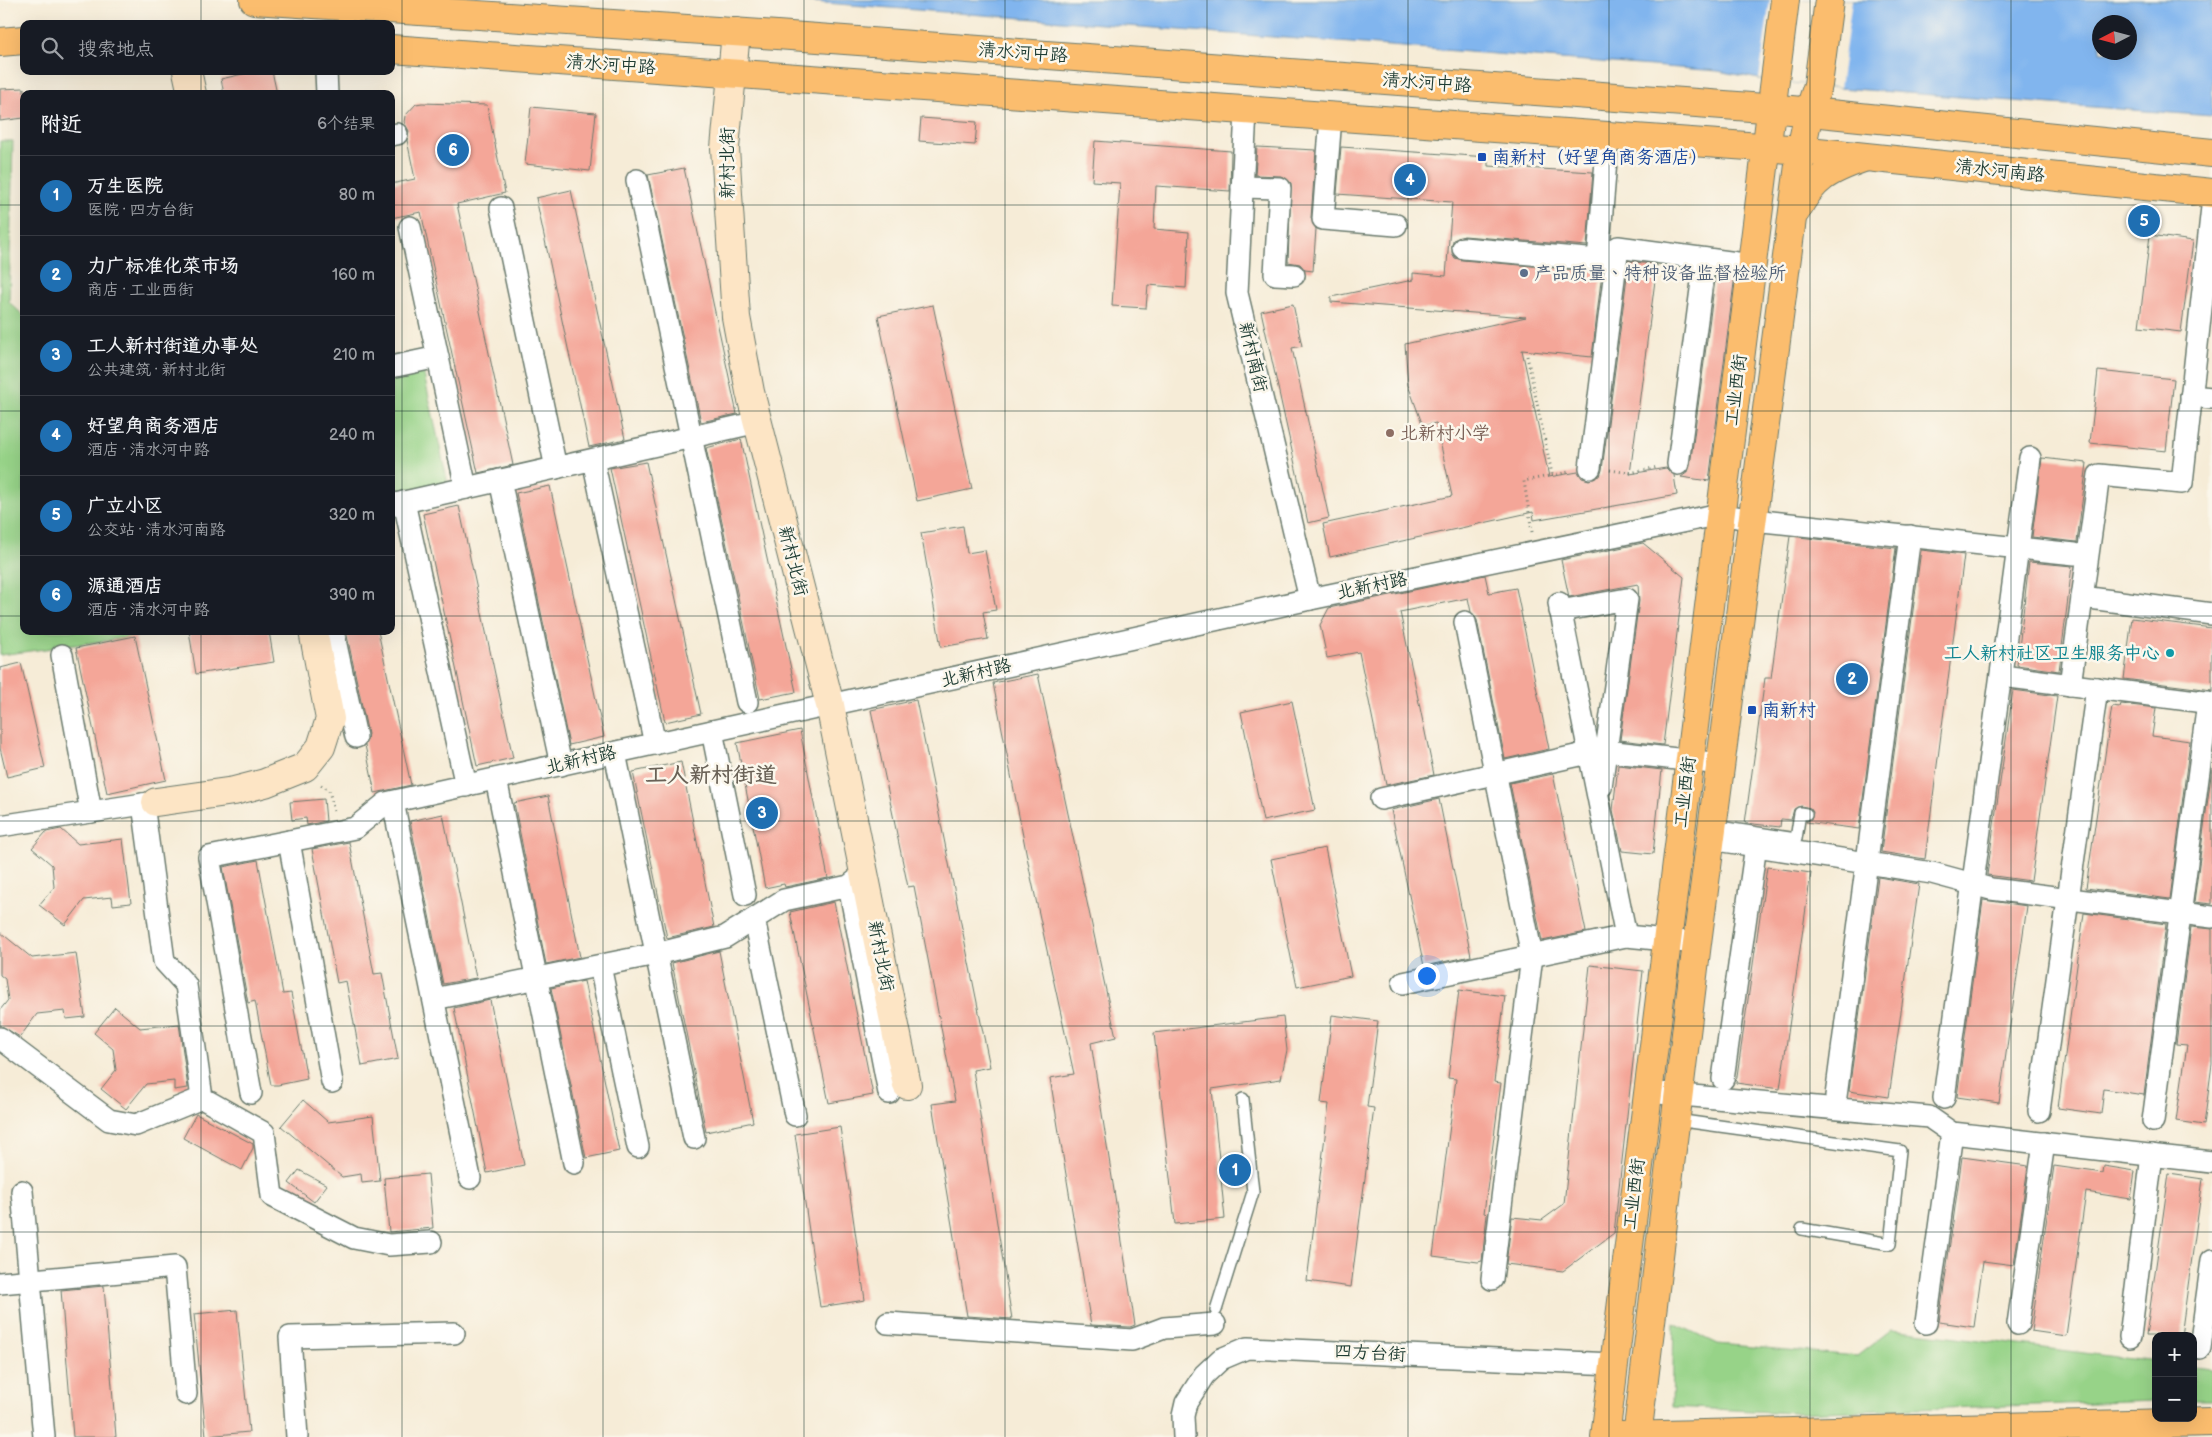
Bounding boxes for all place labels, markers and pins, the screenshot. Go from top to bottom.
pin: 6 [437,131,469,169]
place label: 南新村（好望角商务酒店） [1492,147,1708,168]
marker: 南新村（好望角商务酒店） [1476,151,1488,163]
pin: 4 [1394,161,1426,199]
pin: 5 [2128,202,2160,240]
place label: 产品质量、特种设备监督检验所 [1534,263,1786,284]
marker: 产品质量、特种设备监督检验所 [1518,267,1530,279]
place label: 北新村小学 [1400,423,1490,444]
marker: 北新村小学 [1384,427,1396,439]
place label: 工人新村社区卫生服务中心 [1944,643,2160,664]
marker: 工人新村社区卫生服务中心 [2164,647,2176,659]
pin: 2 [1836,660,1868,698]
place label: 南新村 [1762,700,1816,721]
marker: 南新村 [1746,704,1758,716]
pin: 3 [746,794,778,832]
pin: 1 [1219,1151,1251,1189]

